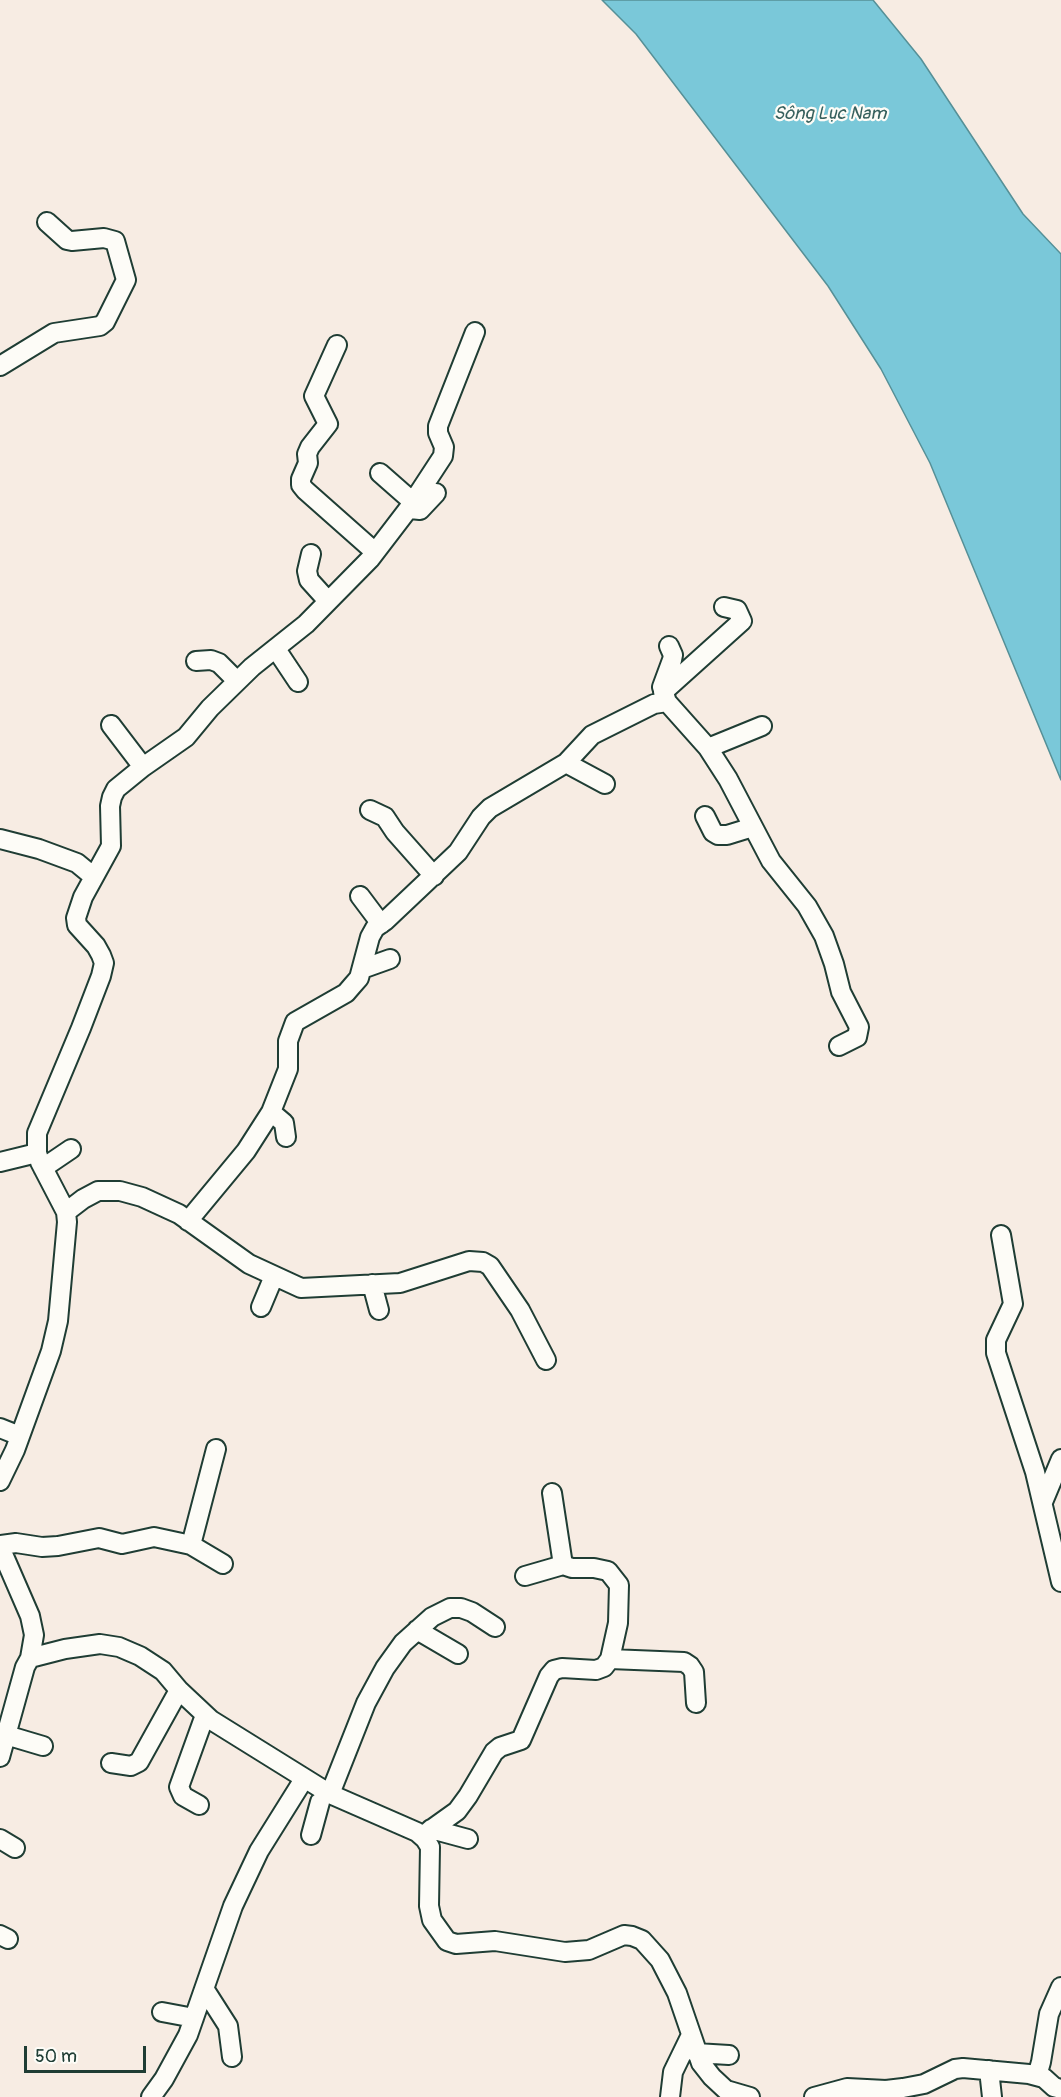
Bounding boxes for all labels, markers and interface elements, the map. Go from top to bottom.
water label: Sông Lục Nam [774,103,886,125]
scale bar [27,2034,148,2072]
text: 50 m [35,2045,77,2068]

